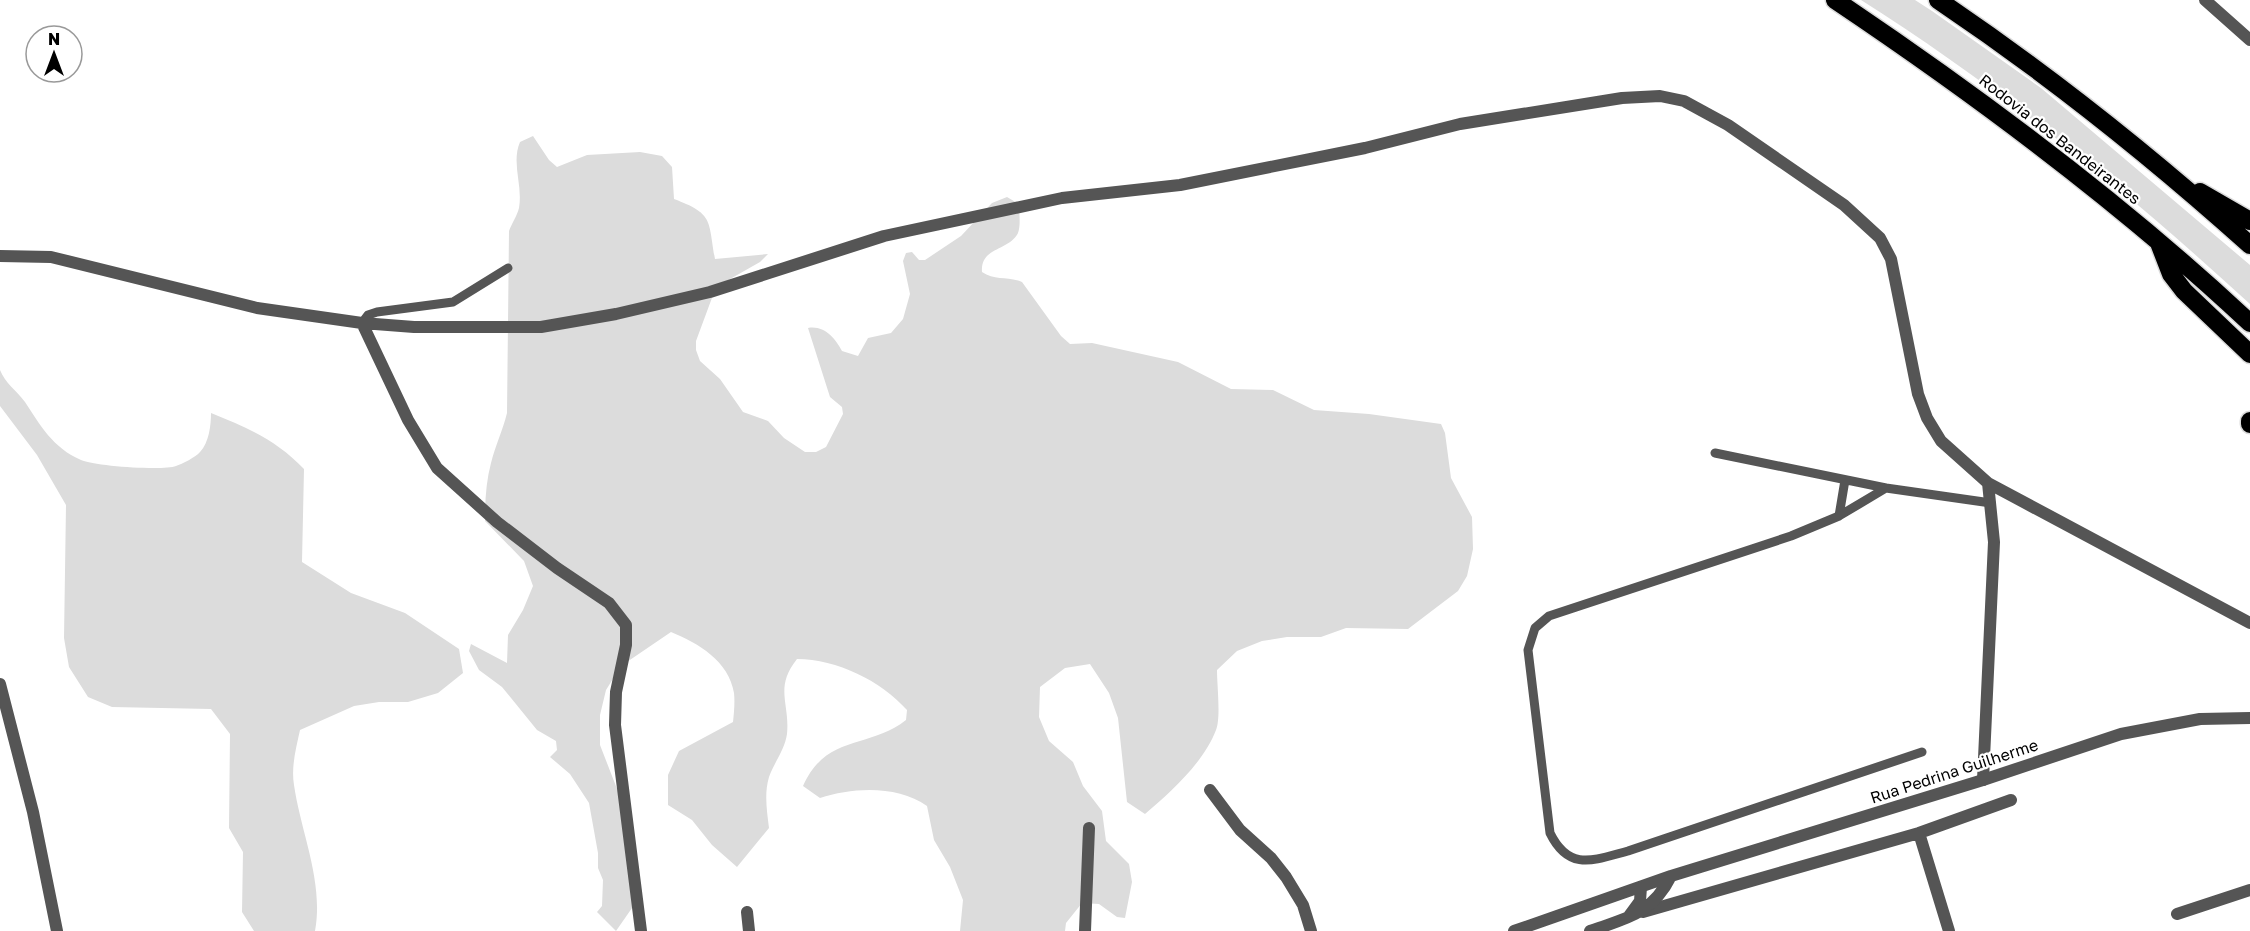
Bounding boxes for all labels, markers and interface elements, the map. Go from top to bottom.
north arrow [24,24,84,84]
text: N [48,29,60,49]
street label: Rodovia dos Bandeirantes [1975,70,2145,208]
street label: Rua Pedrina Guilherme [1868,734,2040,808]

